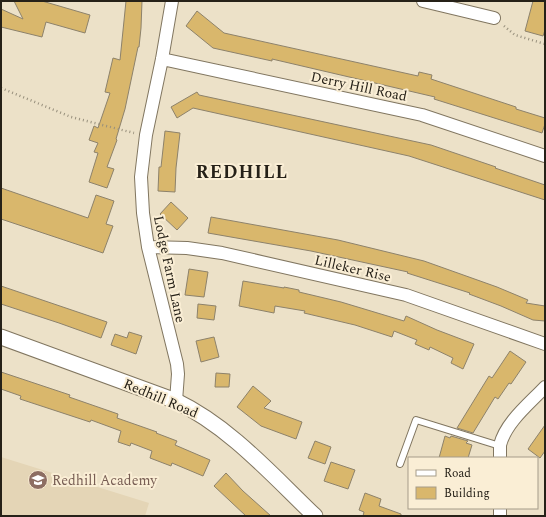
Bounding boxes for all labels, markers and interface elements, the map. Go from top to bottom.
street label: Derry Hill Road [309,66,409,107]
district label: REDHILL [196,159,288,186]
street label: Lodge Farm Lane [148,214,191,325]
street label: Lilleker Rise [312,249,393,288]
street label: Redhill Road [120,373,202,424]
legend [408,457,538,509]
text: Road [444,464,471,483]
school or university icon: Redhill Academy [27,469,49,491]
place label: Redhill Academy [52,470,158,491]
text: Building [444,484,490,503]

